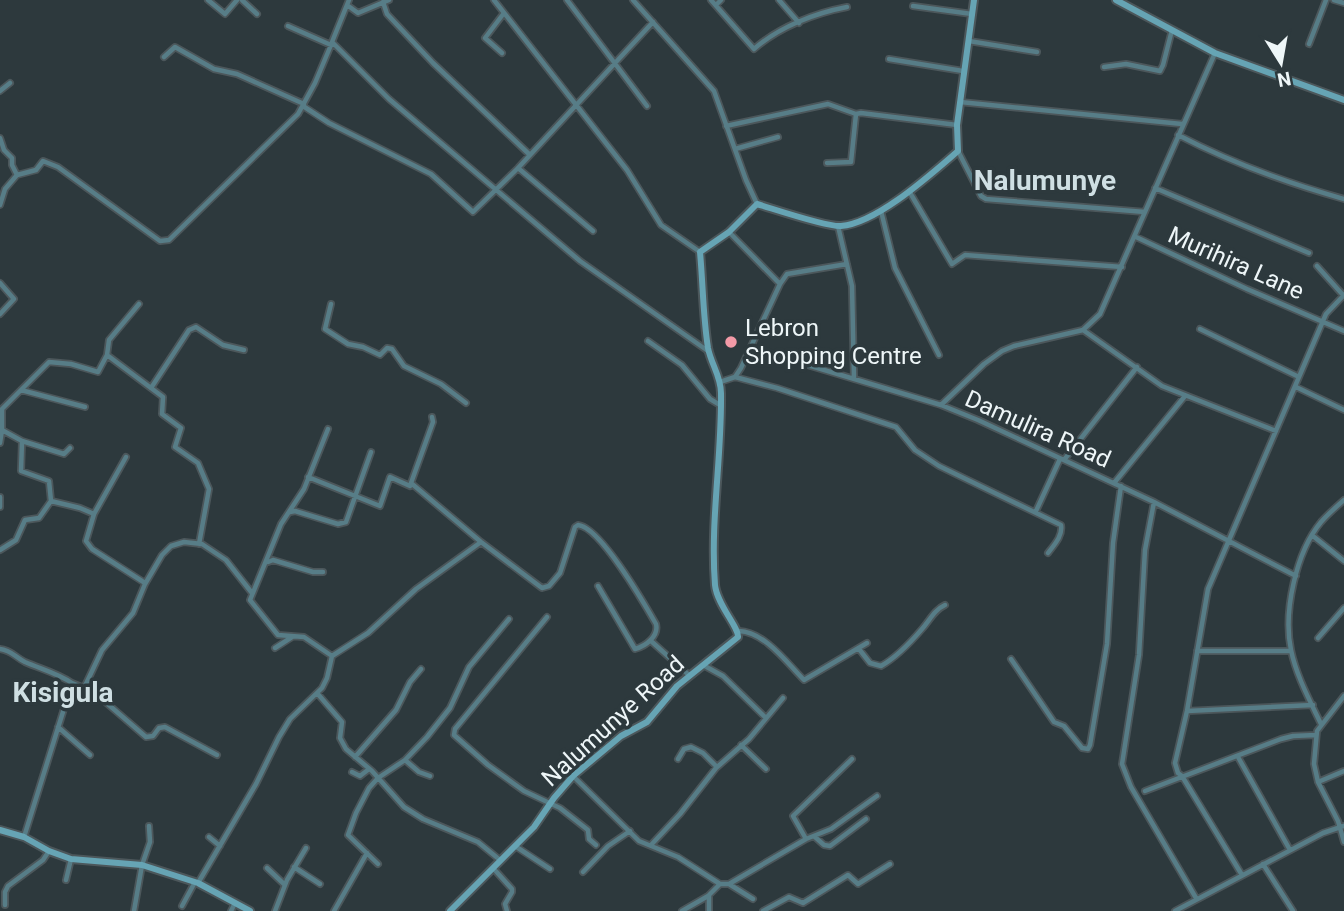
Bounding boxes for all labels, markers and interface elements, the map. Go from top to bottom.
north arrow [1246,28,1316,98]
text: N [1275,67,1293,92]
district label: Nalumunye [974,164,1116,197]
street label: Murihira Lane [1164,221,1308,305]
place label: Lebron Shopping Centre [745,314,922,370]
marker: Lebron Shopping Centre [723,334,739,350]
street label: Damulira Road [961,384,1115,474]
street label: Nalumunye Road [536,650,690,792]
district label: Kisigula [12,676,114,709]

